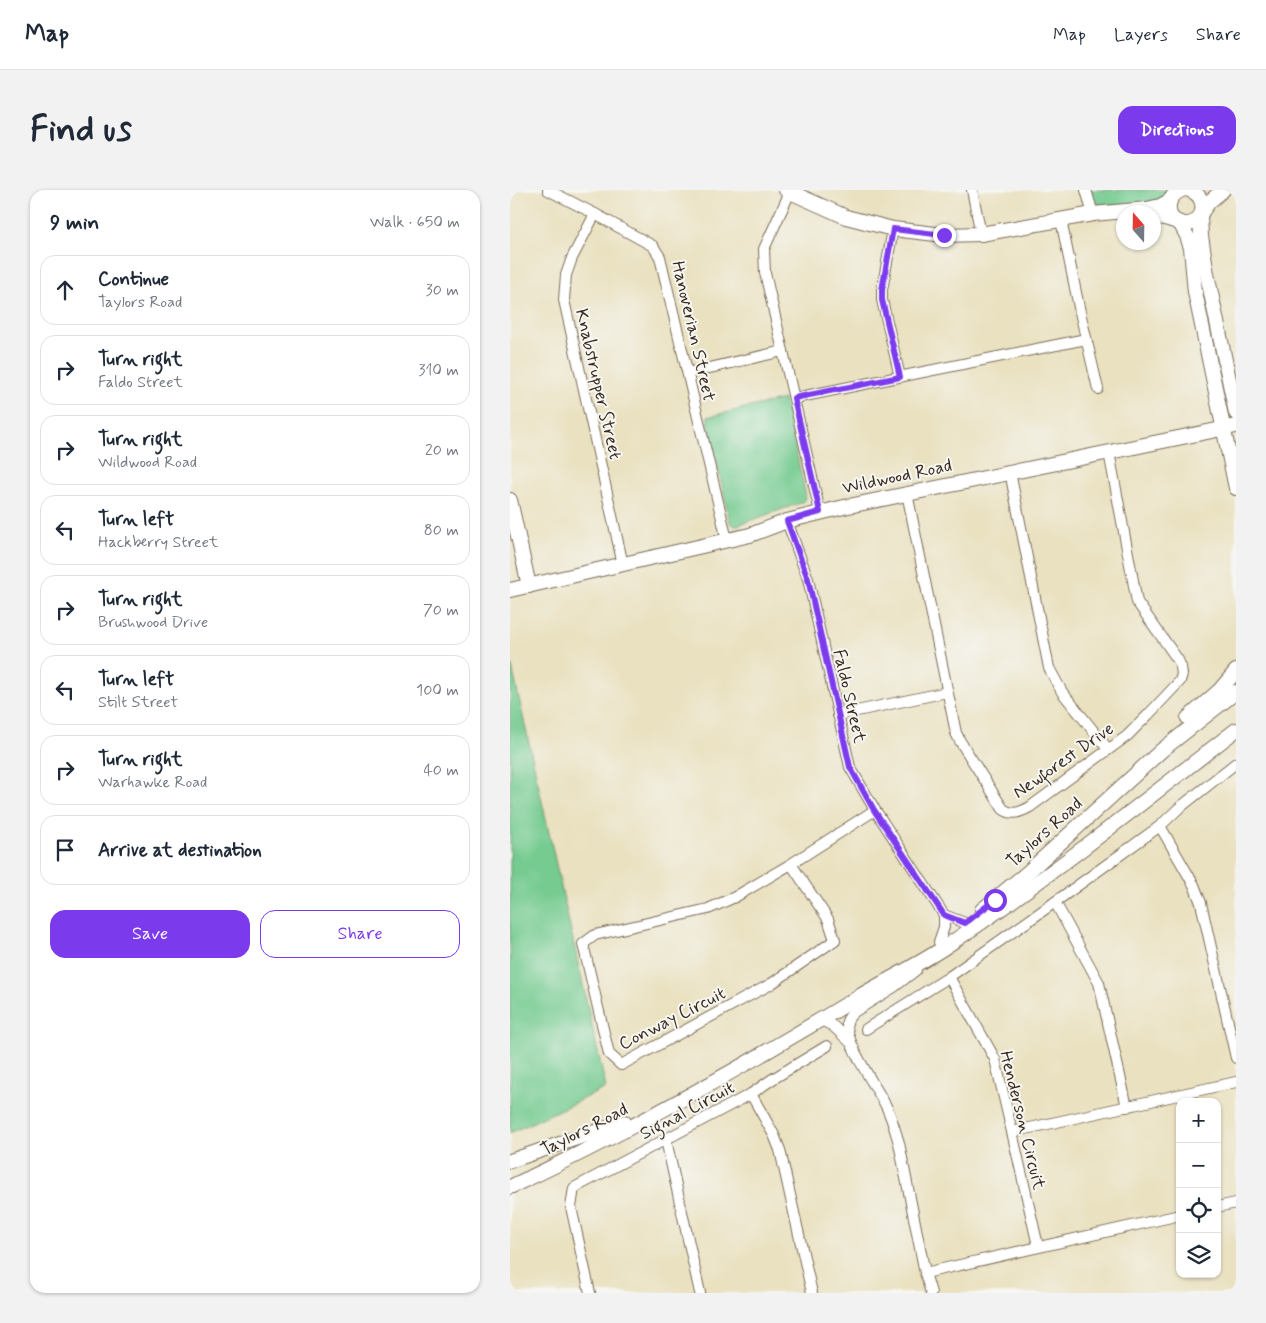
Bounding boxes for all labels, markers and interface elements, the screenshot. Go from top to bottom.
text: Map [25,19,69,50]
text: Map [1053,23,1086,47]
text: Layers [1114,23,1168,47]
text: Share [1196,23,1241,47]
button: Directions [1118,106,1236,154]
text: Find us [30,107,132,153]
north arrow [1116,205,1161,250]
text: 9 min [50,209,99,237]
text: Walk · 650 m [370,212,460,233]
route end [933,224,956,247]
street label: Hanoverian Street [665,259,721,404]
text: Continue [98,267,169,292]
icon: ahead [51,276,79,304]
text: 30 m [426,280,459,301]
text: Taylors Road [98,292,182,313]
street label: Knabstrupper Street [569,307,627,462]
text: Turn right [98,347,182,372]
icon: right [51,356,79,384]
text: 310 m [418,360,459,381]
text: Faldo Street [98,372,183,393]
text: Turn right [98,427,182,452]
icon: right [51,436,79,464]
text: 20 m [425,440,459,461]
text: Wildwood Road [98,452,197,473]
street label: Wildwood Road [840,454,954,500]
text: Turn left [98,507,174,532]
icon: left [51,516,79,544]
text: 80 m [424,520,459,541]
text: Hackberry Street [98,532,218,553]
text: Turn right [98,587,182,612]
icon: right [51,596,79,624]
text: 70 m [423,600,459,621]
text: Brushwood Drive [98,612,208,633]
street label: Faldo Street [827,647,872,746]
text: Turn left [98,667,174,692]
icon: left [51,676,79,704]
text: 100 m [416,680,459,701]
text: Stilt Street [98,692,178,713]
street label: Newforest Drive [1008,717,1120,806]
text: Turn right [98,747,182,772]
icon: right [51,756,79,784]
text: 40 m [423,760,459,781]
text: Warhawke Road [98,772,207,793]
street label: Taylors Road [1001,792,1088,873]
icon: arrive [51,836,79,864]
text: Arrive at destination [98,838,262,863]
route start [984,889,1007,912]
button: Save [50,910,250,958]
button: Share [260,910,460,958]
street label: Conway Circuit [615,982,730,1056]
street label: Henderson Circuit [993,1048,1051,1193]
street label: Signal Circuit [636,1076,740,1148]
street label: Taylors Road [537,1098,632,1162]
map controls [1176,1098,1221,1278]
button: + [1176,1098,1221,1143]
button: − [1176,1143,1221,1188]
button: locate [1176,1188,1221,1233]
button: layers [1176,1233,1221,1278]

